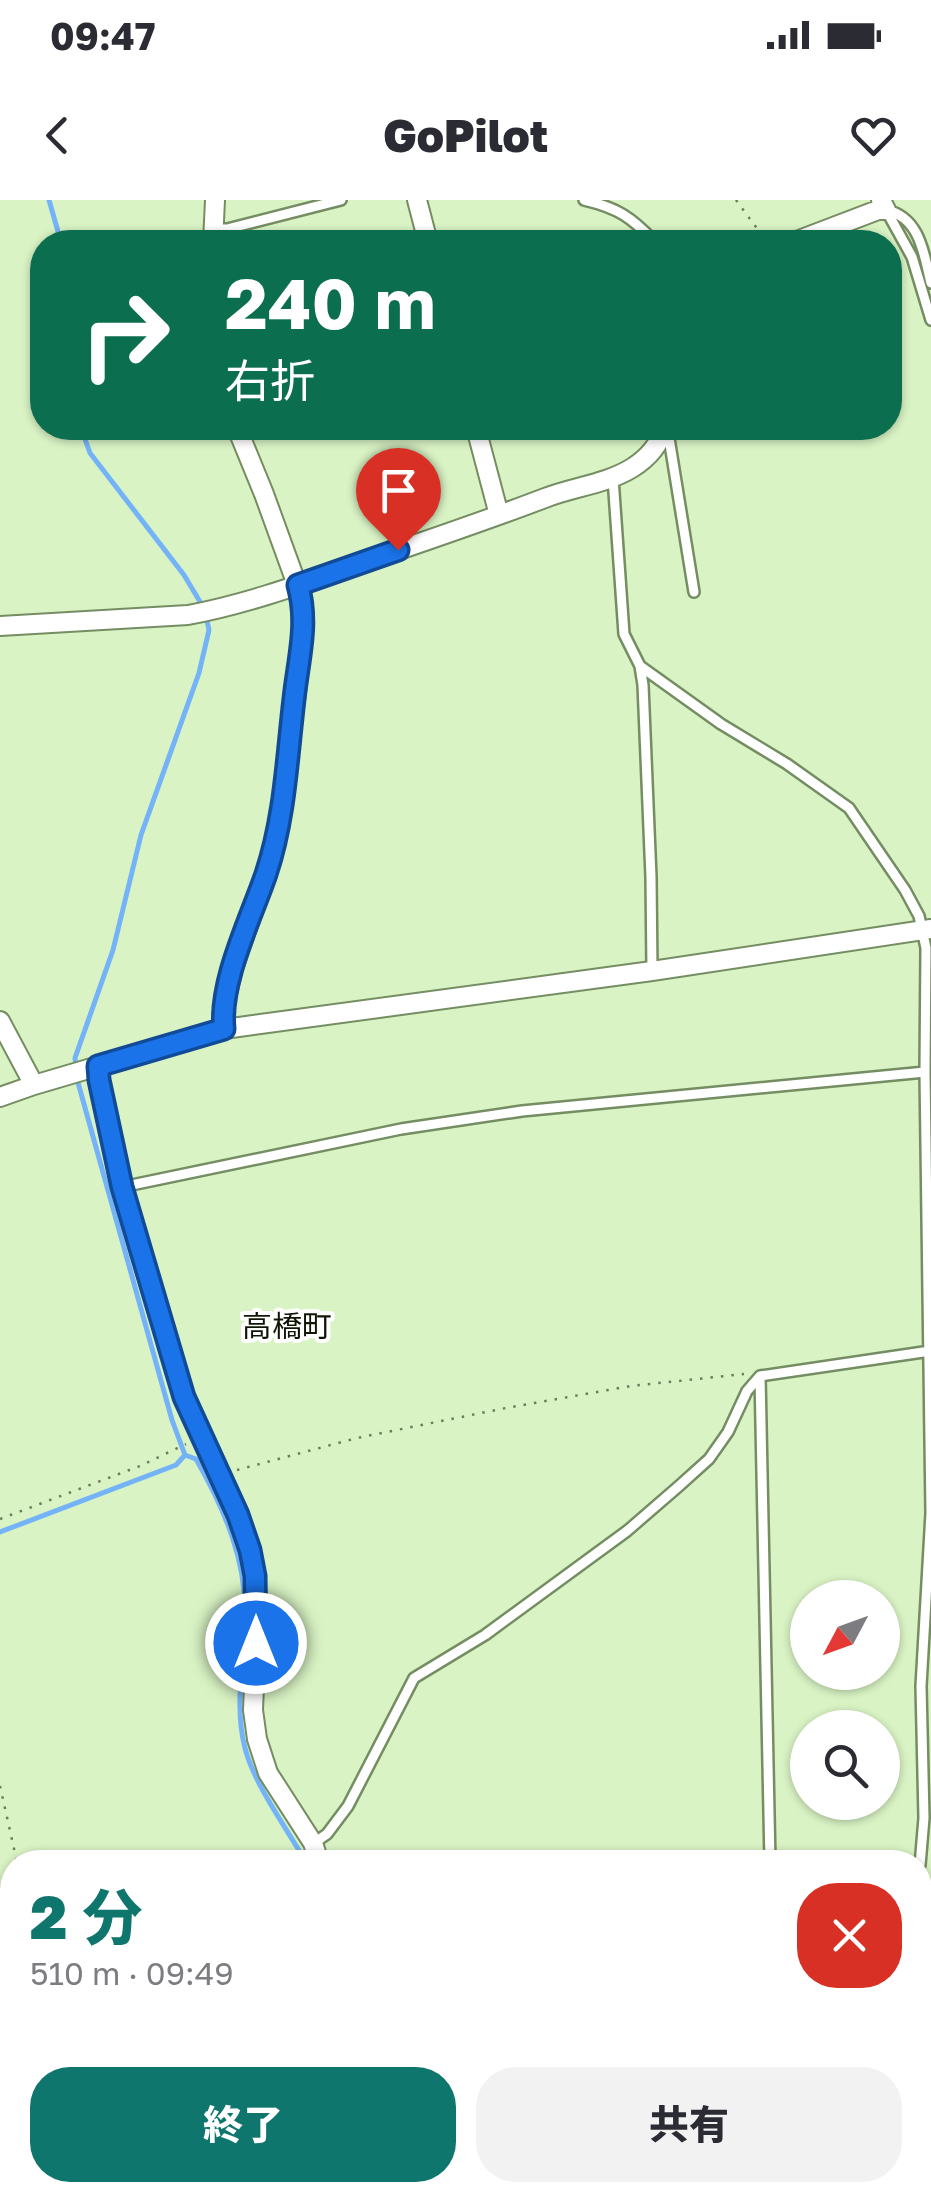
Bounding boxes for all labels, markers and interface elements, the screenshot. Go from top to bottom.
text: 09:47 [50,13,155,58]
icon: back [30,108,85,163]
text: GoPilot [383,108,548,162]
icon: heart [846,108,901,163]
text: 240 m [225,260,436,344]
icon: right [60,270,190,400]
text: 右折 [225,353,315,407]
pin [356,448,441,551]
icon: arrive [371,463,426,518]
district label: 高橋町 [242,1308,332,1344]
north arrow [790,1580,900,1690]
map controls [790,1580,900,1820]
position arrow [204,1591,308,1695]
button: search [790,1710,900,1820]
text: 2 分 [30,1880,142,1952]
button: close [797,1883,902,1988]
text: 510 m · 09:49 [30,1954,234,1992]
button: 終了 [30,2067,456,2182]
button: 共有 [476,2067,902,2182]

